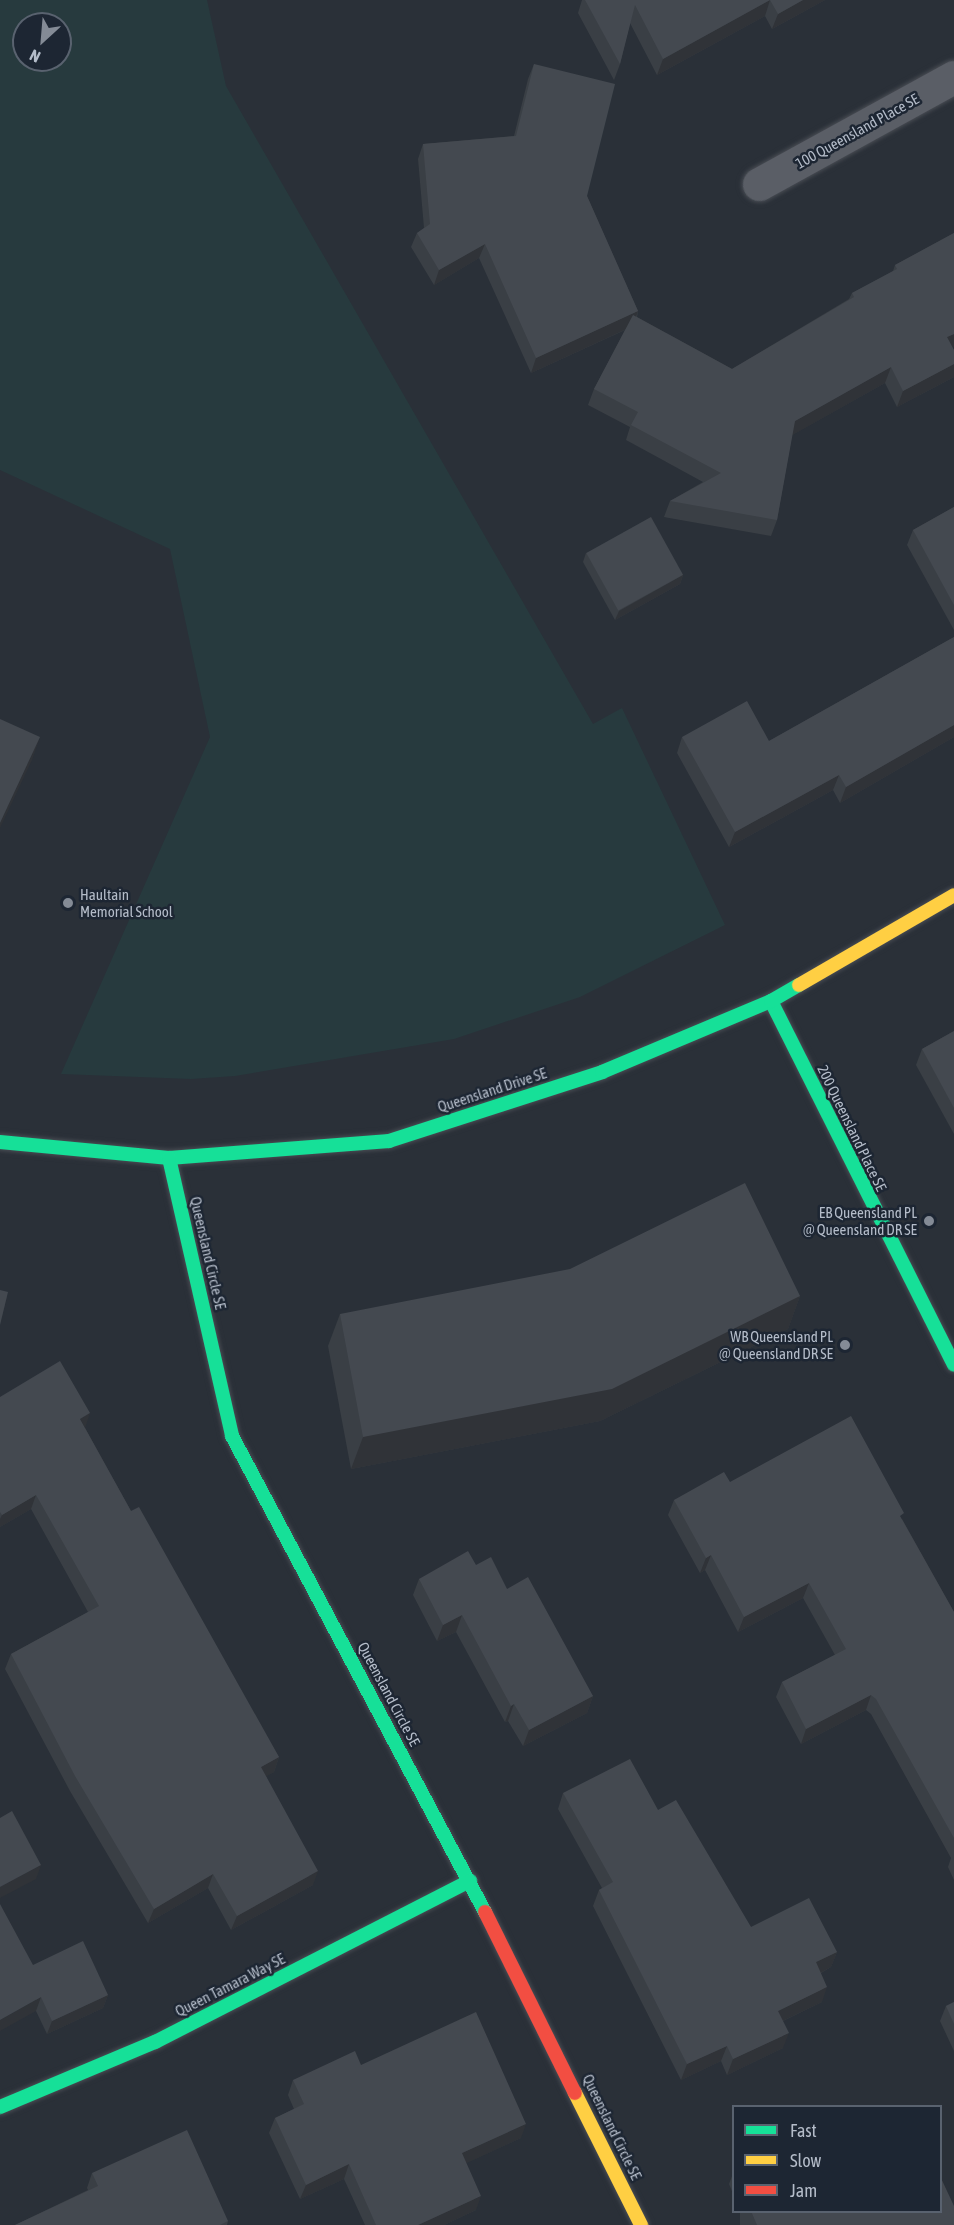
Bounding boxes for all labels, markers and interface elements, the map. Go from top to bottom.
north arrow [12,12,72,72]
text: N [27,46,43,67]
street label: 100 Queensland Place SE [792,90,922,172]
place label: Haultain Memorial School [80,885,173,920]
marker: Haultain Memorial School [61,896,75,910]
street label: 200 Queensland Place SE [814,1062,890,1194]
street label: Queensland Drive SE [435,1064,549,1116]
street label: Queensland Circle SE [186,1195,230,1311]
place label: EB Queensland PL @ Queensland DR SE [803,1203,917,1238]
marker: EB Queensland PL @ Queensland DR SE [922,1214,936,1228]
place label: WB Queensland PL @ Queensland DR SE [719,1327,833,1362]
marker: WB Queensland PL @ Queensland DR SE [838,1338,852,1352]
street label: Queensland Circle SE [354,1639,424,1749]
street label: Queen Tamara Way SE [172,1950,288,2020]
street label: Queensland Circle SE [579,2071,645,2183]
legend [732,2105,942,2213]
text: Fast [790,2120,817,2141]
text: Slow [790,2150,821,2171]
text: Jam [790,2180,817,2201]

